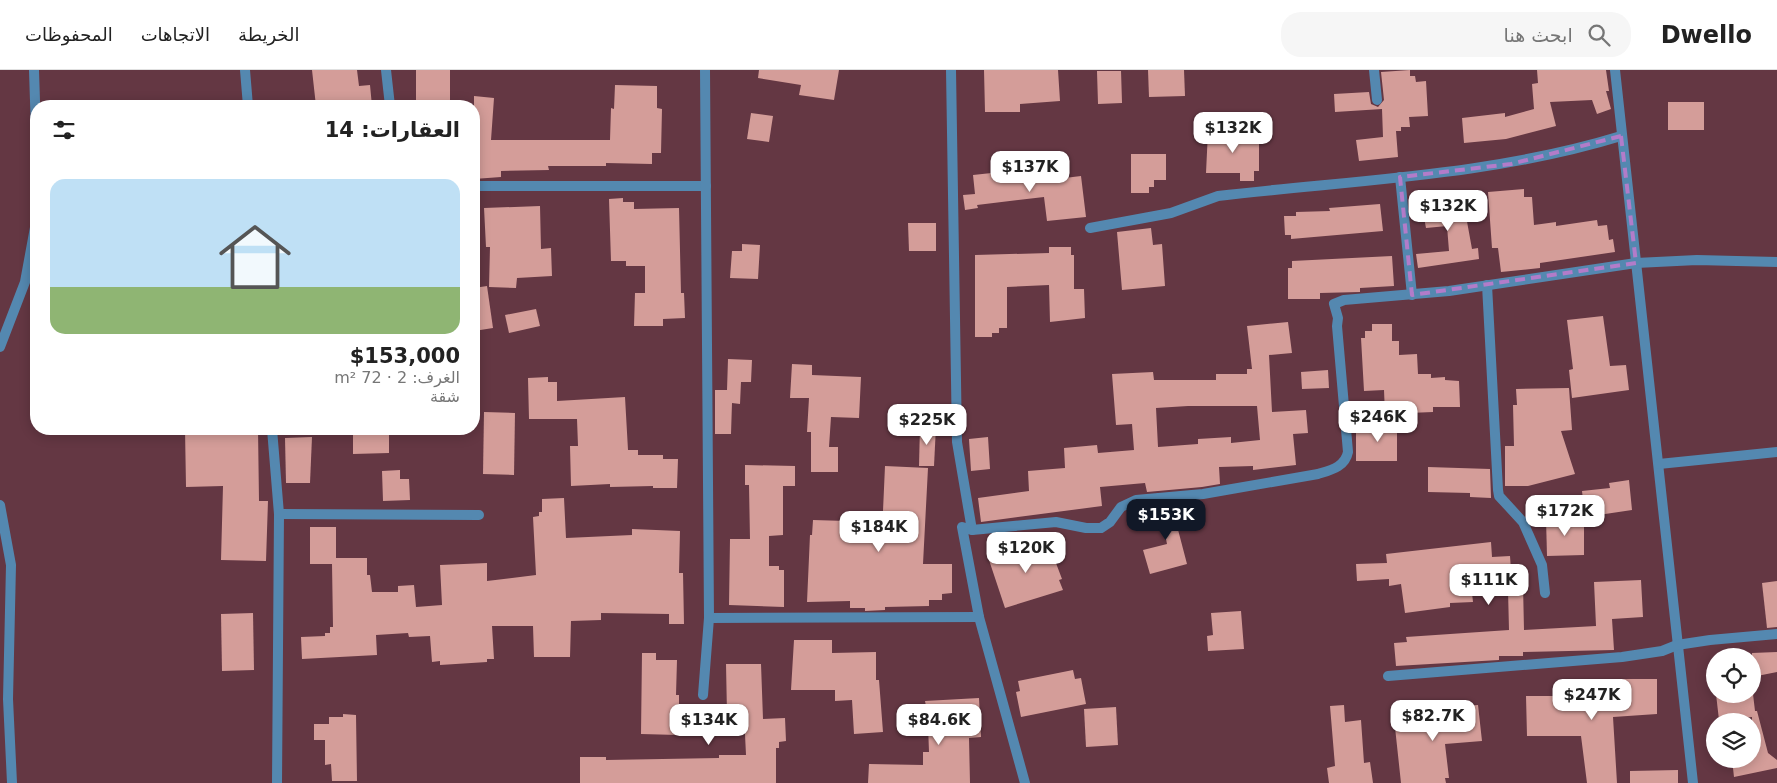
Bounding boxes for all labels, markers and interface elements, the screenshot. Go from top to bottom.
search box [1281,12,1631,57]
icon: search [1585,21,1613,49]
text: Dwello [1661,21,1752,49]
text: المحفوظات [25,24,113,45]
text: الاتجاهات [141,24,210,45]
text: الخريطة [238,24,299,45]
text: ابحث هنا [1504,24,1573,46]
pin: $132K [1198,112,1268,154]
icon: filters [50,116,78,144]
text: العقارات: 14 [325,118,460,142]
text: $132K [1205,118,1261,137]
pin: $137K [995,150,1065,193]
text: $137K [1002,157,1058,176]
pin: $132K [1413,190,1483,232]
text: $132K [1420,196,1476,215]
icon: home [210,212,300,302]
text: $153,000 [350,344,460,368]
text: الغرف: 2 · 72 m² [334,368,460,387]
text: شقة [430,387,460,406]
pin: $246K [1343,400,1413,443]
pin: $225K [892,404,962,446]
text: $246K [1350,407,1406,426]
text: $225K [899,410,955,429]
pin: $172K [1530,494,1600,537]
pin: $153K [1131,498,1201,541]
text: $172K [1537,501,1593,520]
text: $153K [1138,505,1194,524]
pin: $184K [844,510,914,553]
text: $184K [851,517,907,536]
pin: $120K [991,532,1061,574]
text: $120K [998,538,1054,557]
pin: $111K [1454,564,1524,606]
text: $111K [1461,570,1517,589]
map controls [1706,648,1761,768]
button: locate [1706,648,1761,703]
pin: $247K [1557,678,1627,721]
text: $247K [1564,685,1620,704]
pin: $82.7K [1392,700,1474,742]
pin: $134K [674,704,744,746]
pin: $84.6K [898,704,980,746]
text: $82.7K [1401,706,1465,725]
text: $134K [681,710,737,729]
text: $84.6K [907,710,971,729]
button: layers [1706,713,1761,768]

